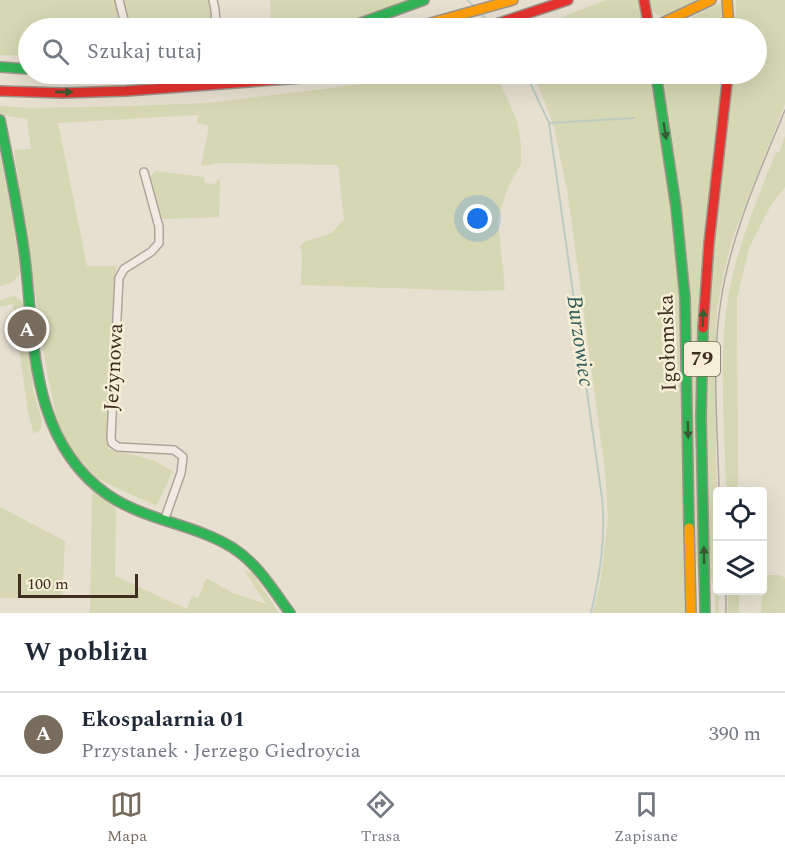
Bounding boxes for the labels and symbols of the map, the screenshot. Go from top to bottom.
one-way arrow [55,87,74,97]
one-way arrow [660,122,669,141]
your location [463,204,492,233]
water label: Burzowiec [557,293,603,389]
street label: Igołomska [650,293,686,392]
pin: A [8,306,46,352]
one-way arrow [698,308,707,327]
street label: Jeżynowa [96,322,132,412]
road number: 79 [684,342,720,376]
one-way arrow [683,420,693,439]
one-way arrow [699,545,709,564]
scale bar [18,571,138,598]

